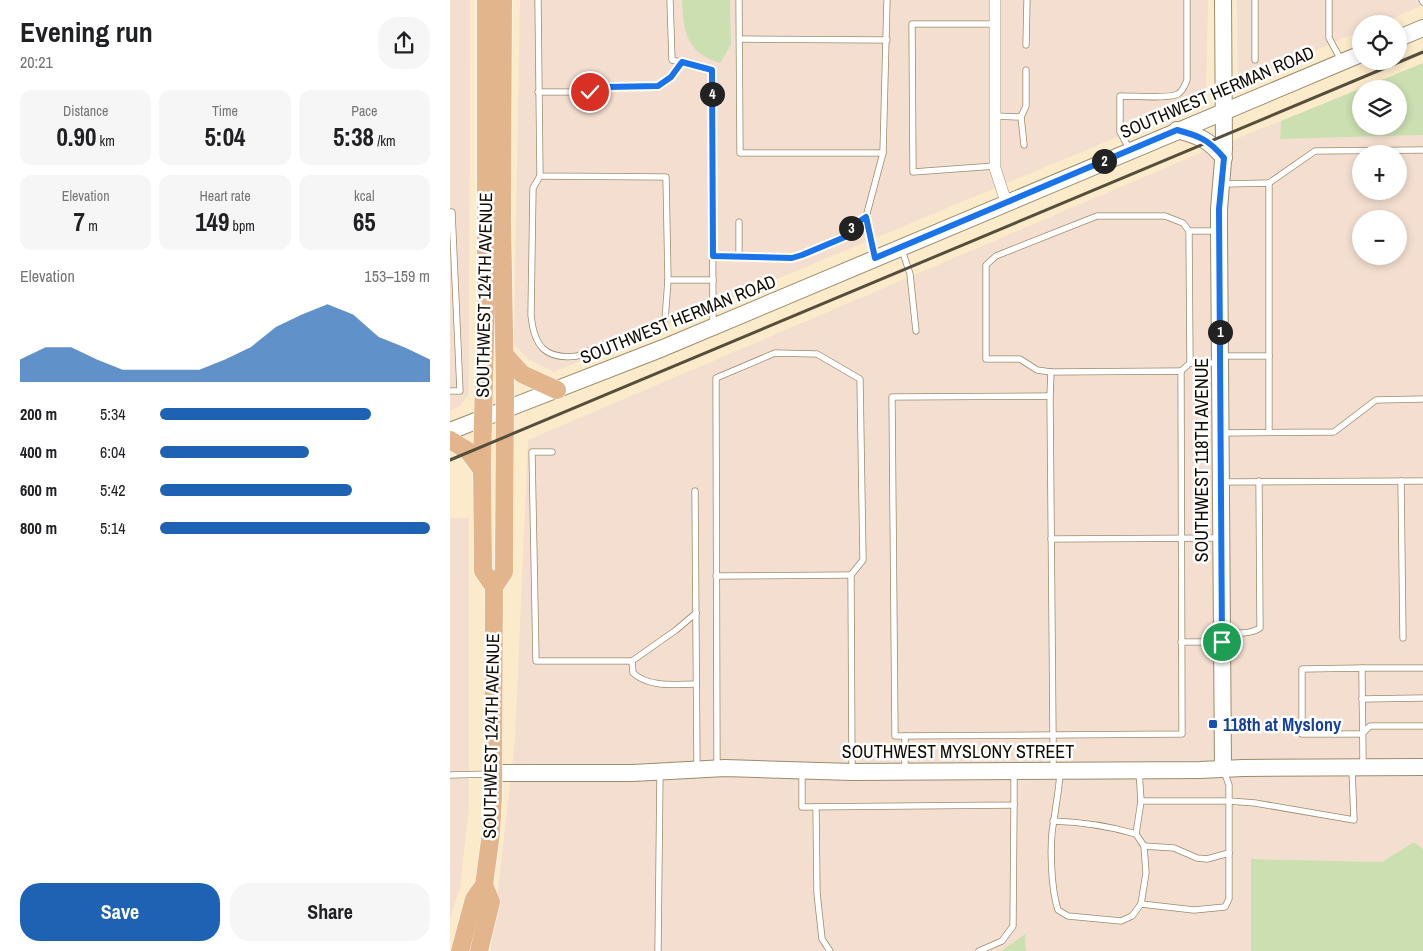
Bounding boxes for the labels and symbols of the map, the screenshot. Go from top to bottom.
street label: SOUTHWEST HERMAN ROAD [1116,40,1318,144]
pin [569,71,611,113]
pin: 4 [700,82,724,106]
pin: 2 [1092,148,1116,174]
street label: SOUTHWEST 124TH AVENUE [470,192,498,398]
pin: 3 [838,216,864,240]
street label: SOUTHWEST HERMAN ROAD [576,268,780,370]
pin: 1 [1208,320,1232,344]
street label: SOUTHWEST 118TH AVENUE [1189,358,1214,562]
pin [1201,621,1243,663]
street label: SOUTHWEST 124TH AVENUE [477,633,505,839]
place label: 118th at Myslony [1223,712,1342,737]
marker: 118th at Myslony [1207,718,1219,730]
street label: SOUTHWEST MYSLONY STREET [842,739,1074,764]

